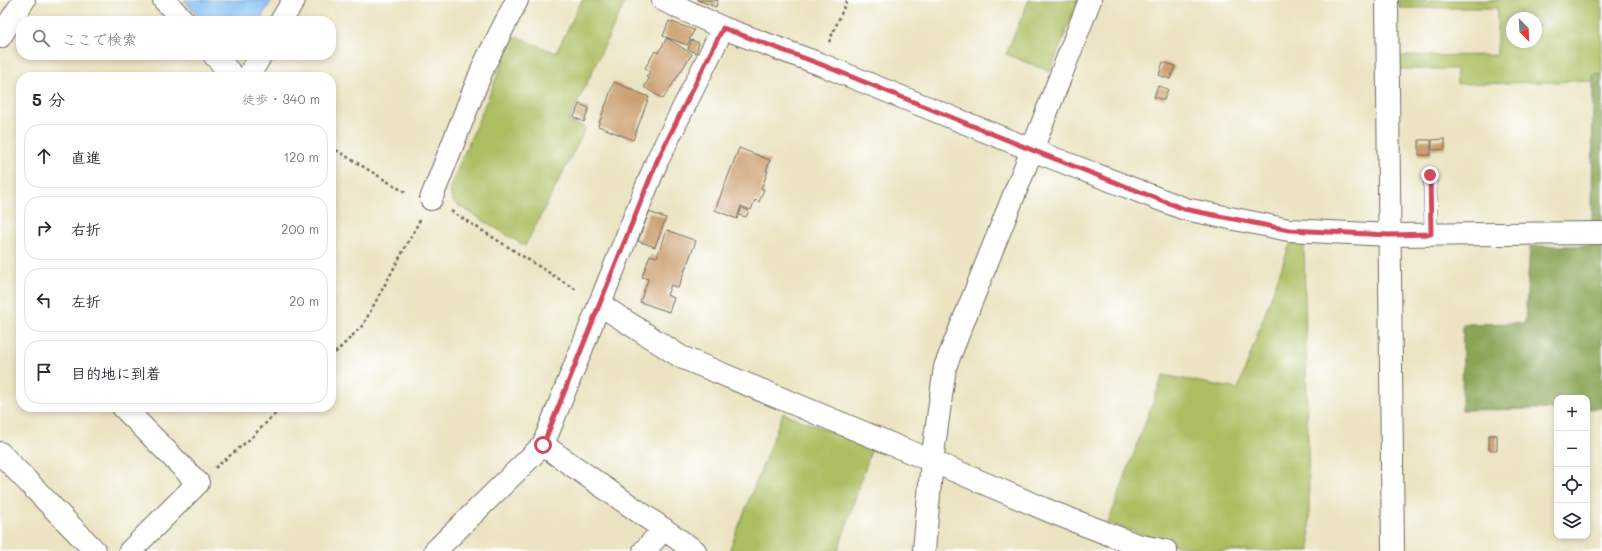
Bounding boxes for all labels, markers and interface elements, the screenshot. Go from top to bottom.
north arrow [1506,12,1542,48]
search box [16,16,336,60]
icon: search [30,27,52,49]
text: ここで検索 [62,29,137,49]
text: 5 分 [32,88,65,110]
text: 徒歩 · 340 m [242,90,320,107]
icon: ahead [33,145,55,167]
text: 直進 [71,147,101,167]
text: 120 m [283,148,319,165]
route end [1421,166,1439,184]
icon: right [33,217,55,239]
text: 右折 [71,219,101,239]
text: 200 m [281,220,319,237]
icon: left [33,289,55,311]
text: 左折 [71,291,101,311]
text: 20 m [289,292,319,309]
icon: arrive [33,361,55,383]
text: 目的地に到着 [71,363,161,383]
map controls [1554,395,1590,539]
button: + [1554,395,1590,431]
button: − [1554,431,1590,467]
route start [534,436,552,454]
button: locate [1554,467,1590,503]
button: layers [1554,503,1590,539]

